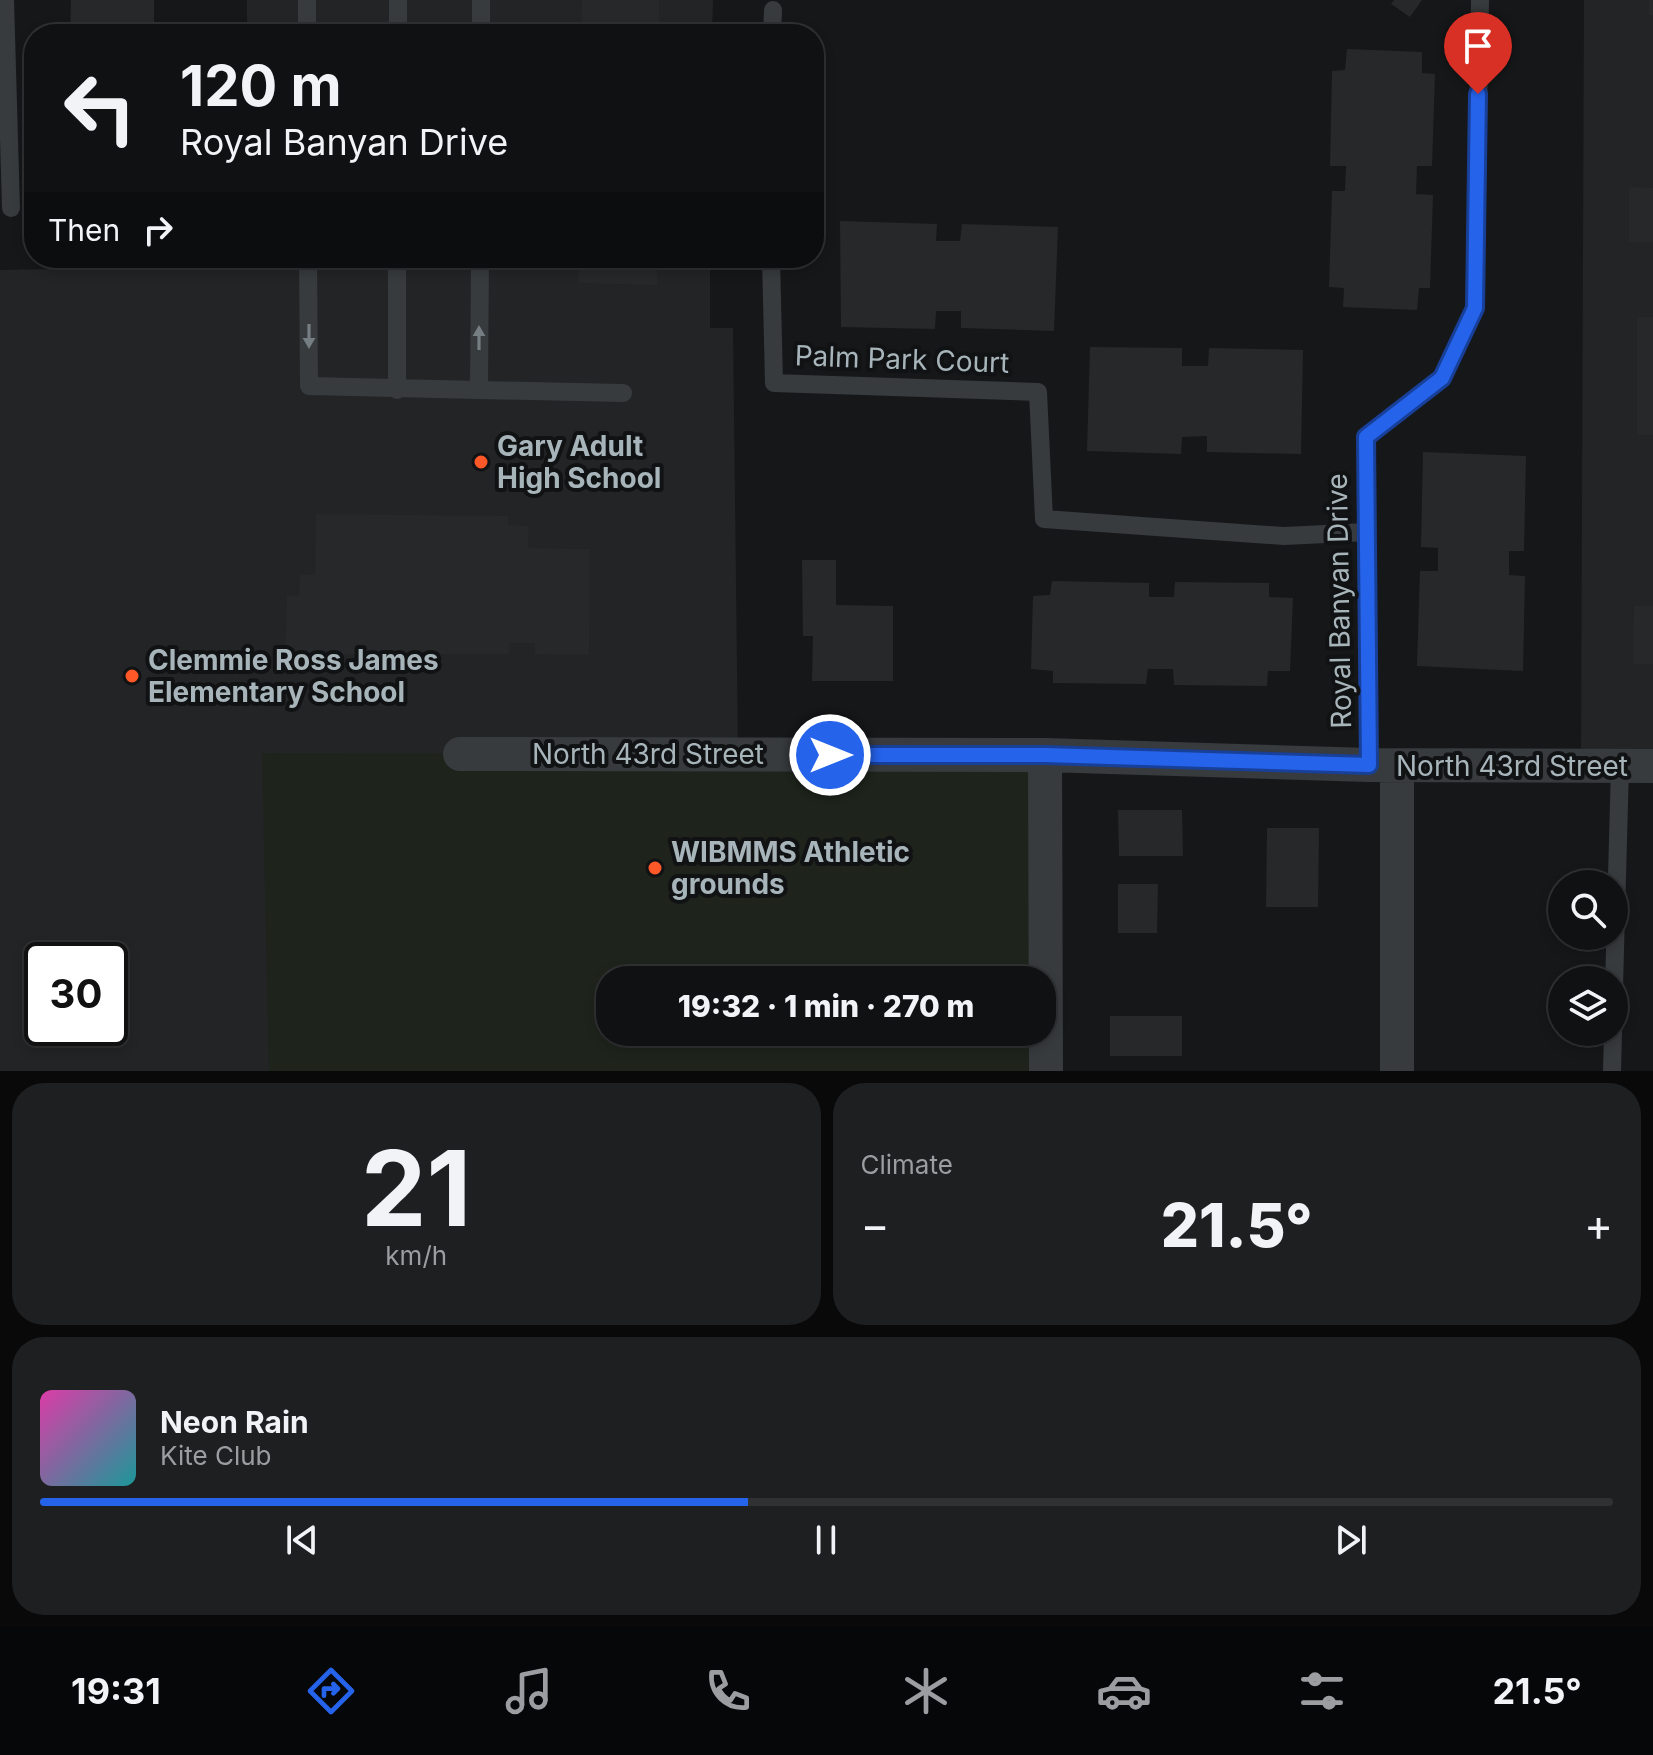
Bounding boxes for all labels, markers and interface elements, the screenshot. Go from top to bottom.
pin [1444,12,1512,94]
icon: arrive [1456,24,1500,68]
text: 120 m [180,52,342,120]
icon: left [48,56,152,160]
text: Royal Banyan Drive [180,120,508,164]
icon: right [136,208,180,252]
text: Then [48,212,120,248]
one-way arrow [303,324,315,349]
one-way arrow [473,325,485,350]
street label: Palm Park Court [794,338,1010,380]
place label: Gary Adult High School [497,429,661,495]
marker: Gary Adult High School [472,453,490,471]
street label: Royal Banyan Drive [1320,473,1358,729]
place label: Clemmie Ross James Elementary School [148,643,439,709]
marker: Clemmie Ross James Elementary School [123,667,141,685]
position arrow [788,713,872,797]
street label: North 43rd Street [532,737,764,771]
street label: North 43rd Street [1396,749,1628,783]
place label: WIBMMS Athletic grounds [671,835,910,901]
marker: WIBMMS Athletic grounds [646,859,664,877]
map controls [1548,870,1628,1046]
button: search [1548,870,1628,950]
speed limit sign: 30 [24,942,128,1046]
button: layers [1548,966,1628,1046]
text: 19:32 · 1 min · 270 m [678,988,974,1024]
text: 21 [361,1125,471,1251]
text: Climate [861,1149,953,1180]
text: 21.5° [1161,1189,1313,1261]
text: − [861,1198,890,1252]
text: + [1584,1198,1613,1252]
text: km/h [385,1240,447,1271]
text: Neon Rain [160,1404,309,1440]
text: Kite Club [160,1440,271,1471]
icon: previous [280,1518,324,1562]
icon: pause [804,1518,848,1562]
icon: next [1329,1518,1373,1562]
icon: directions [303,1663,359,1719]
icon: music [501,1663,557,1719]
icon: phone [700,1663,756,1719]
icon: climate [898,1663,954,1719]
icon: car [1096,1663,1152,1719]
icon: filters [1294,1663,1350,1719]
text: 19:31 [71,1669,161,1713]
text: 21.5° [1492,1669,1582,1713]

